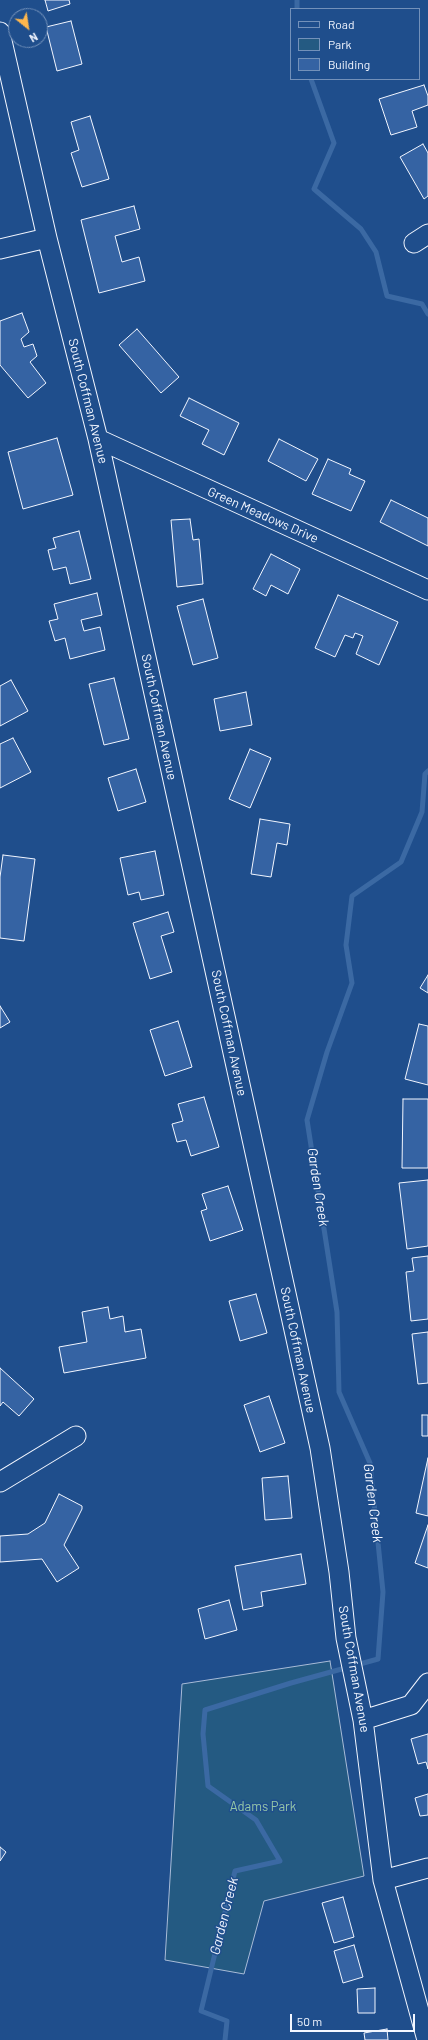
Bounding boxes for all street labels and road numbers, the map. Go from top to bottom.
street label: South Coffman Avenue [65,337,111,465]
street label: Green Meadows Drive [205,484,321,546]
street label: South Coffman Avenue [138,653,180,781]
street label: South Coffman Avenue [208,969,250,1097]
street label: South Coffman Avenue [277,1286,319,1414]
street label: South Coffman Avenue [335,1604,373,1734]

